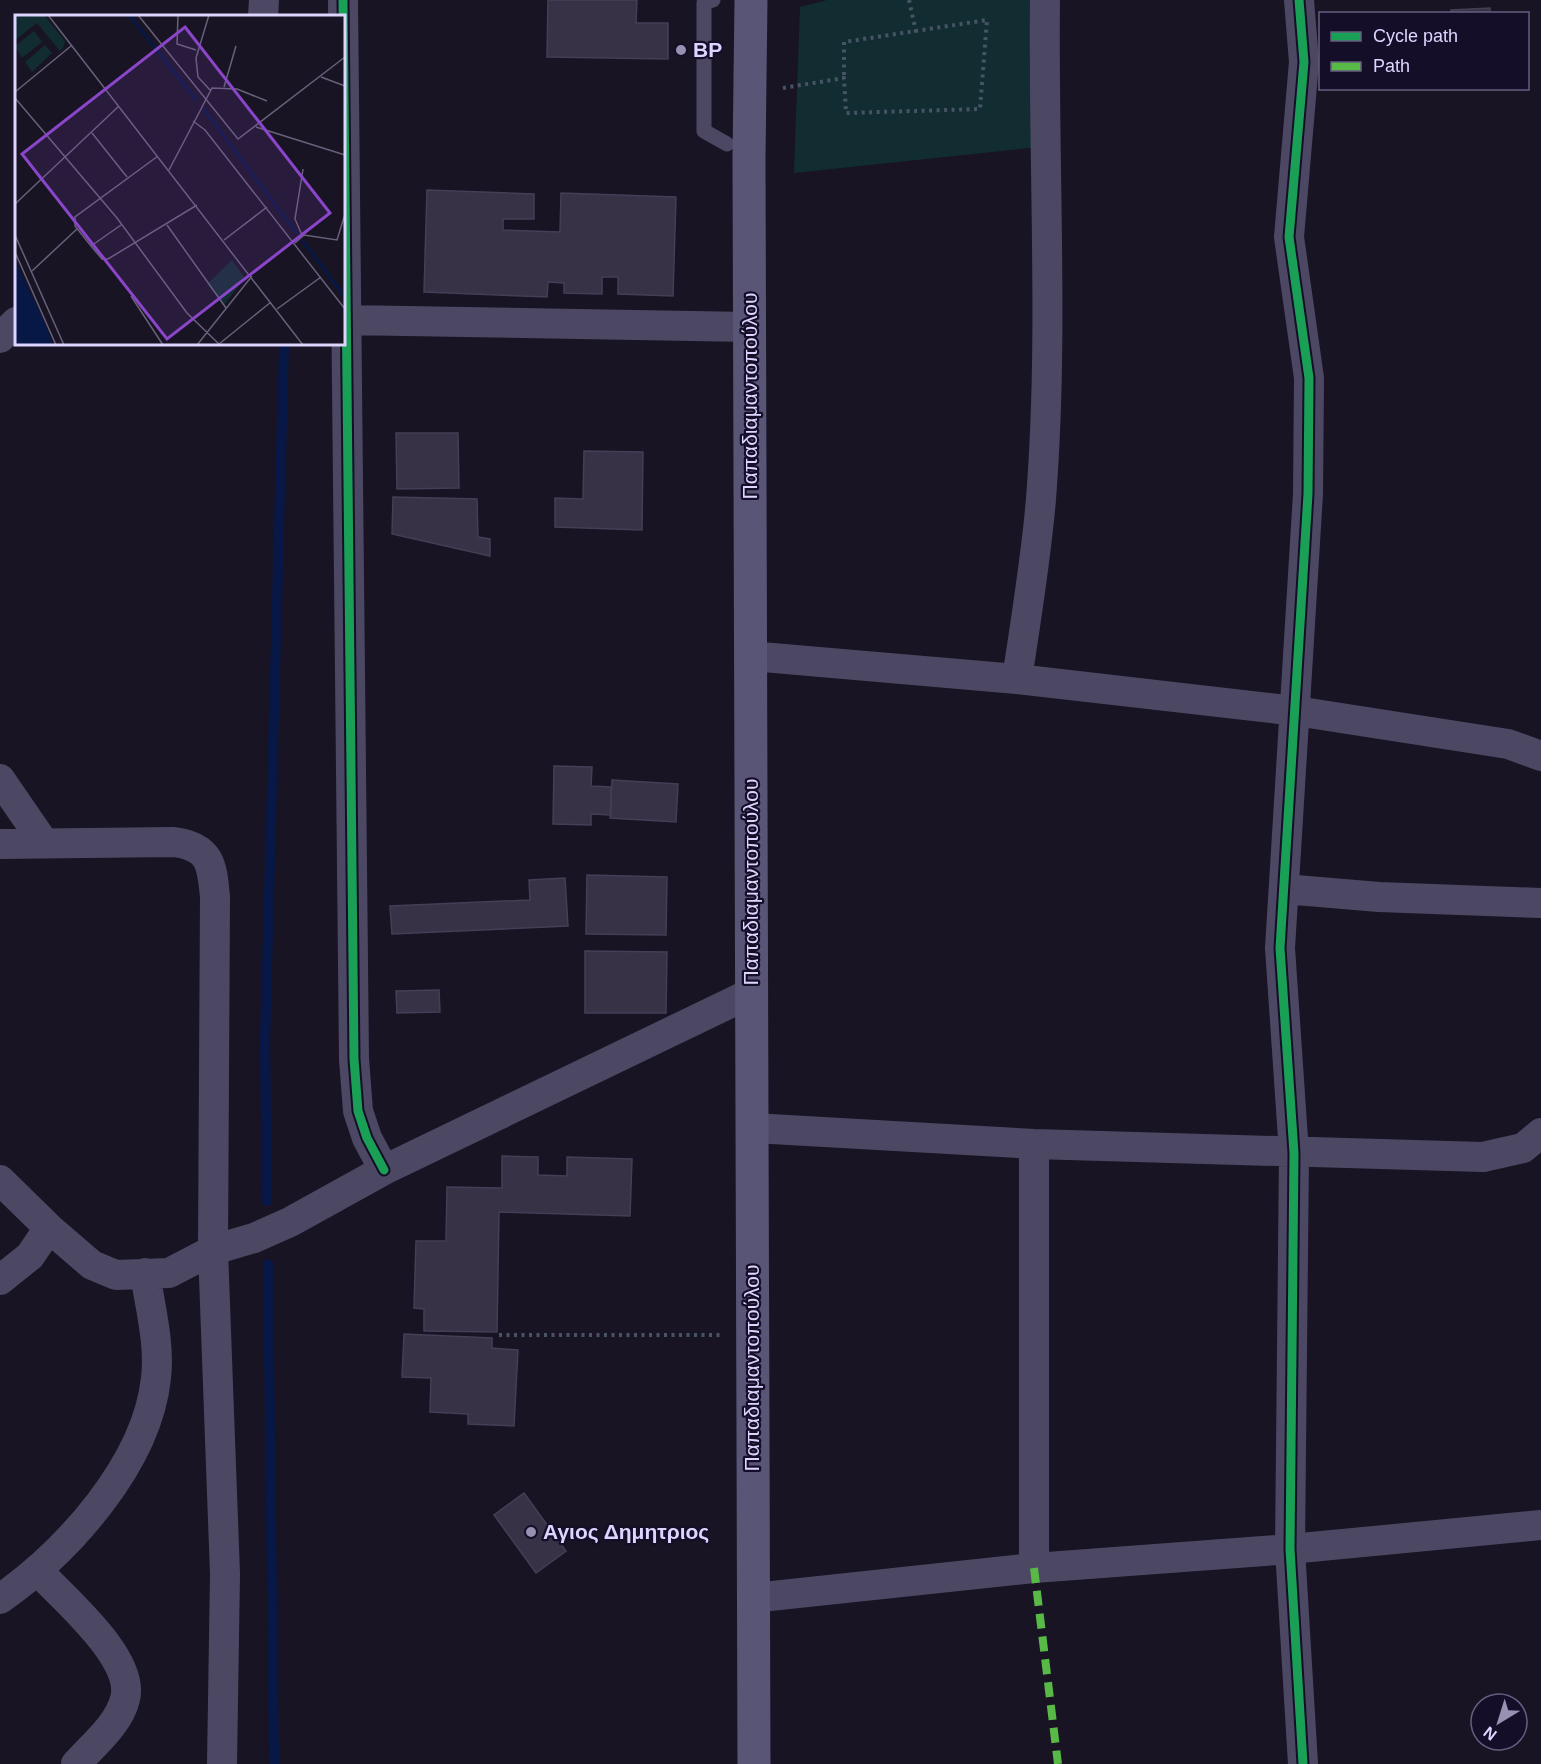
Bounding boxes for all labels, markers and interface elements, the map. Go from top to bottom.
legend [1319,12,1529,90]
inset map [15,15,345,345]
text: Cycle path [1373,26,1458,46]
place label: BP [693,38,722,61]
marker: BP [674,43,688,57]
text: Path [1373,56,1410,76]
street label: Παπαδιαμαντοπούλου [738,293,761,499]
street label: Παπαδιαμαντοπούλου [739,779,762,985]
street label: Παπαδιαμαντοπούλου [740,1265,763,1471]
place label: Αγιος Δημητριος [543,1520,709,1544]
marker: Αγιος Δημητριος [524,1525,538,1539]
north arrow [1469,1692,1529,1752]
text: N [1480,1723,1500,1744]

